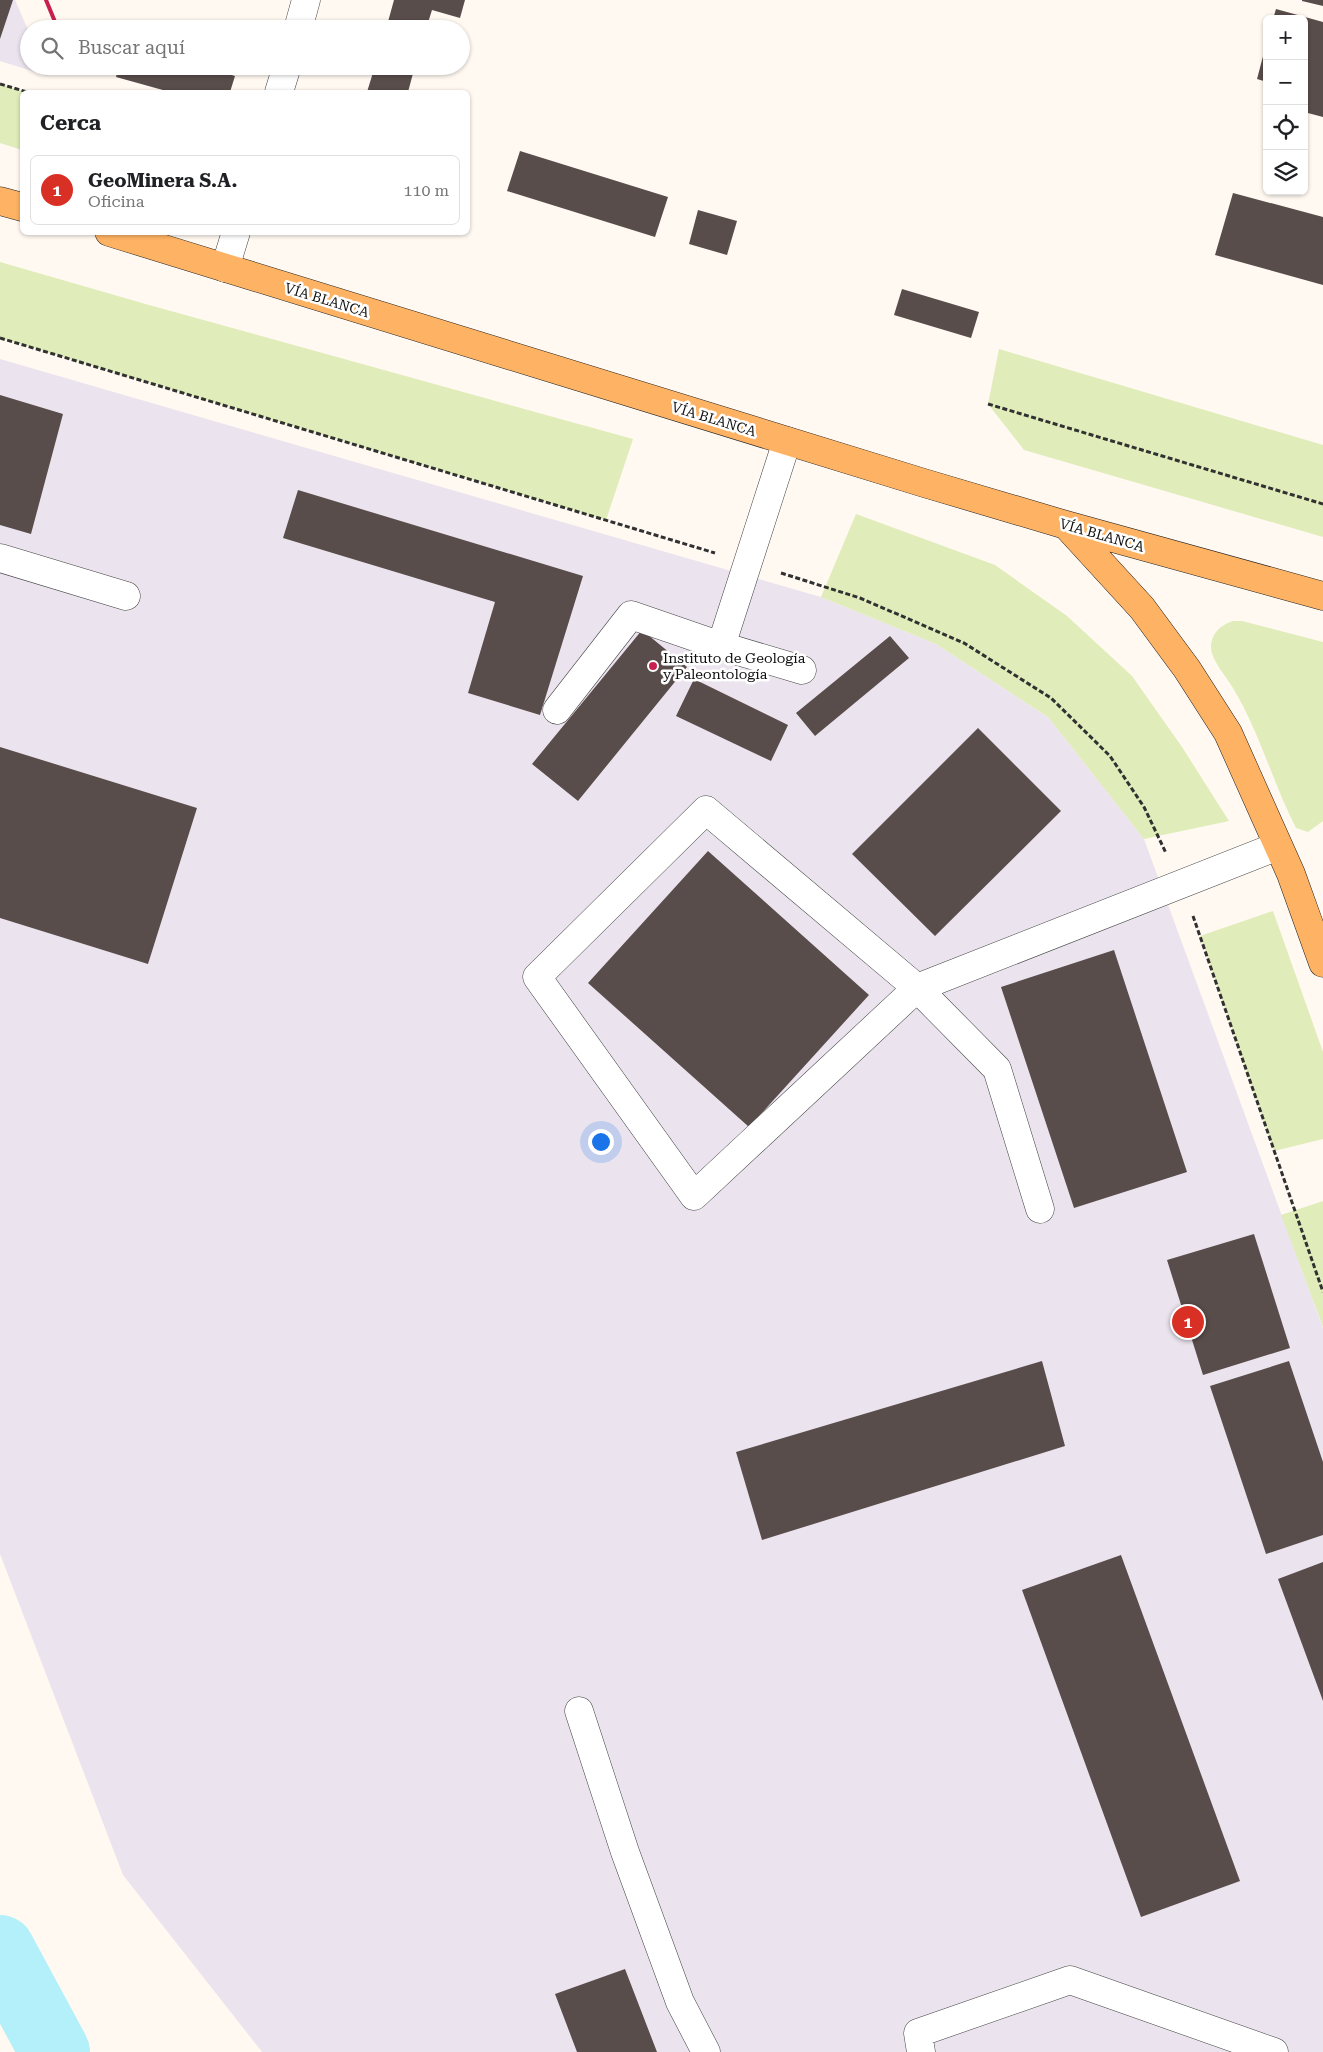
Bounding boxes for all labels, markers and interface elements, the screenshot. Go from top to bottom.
map controls [1263,15,1308,195]
button: + [1263,15,1308,60]
search box [20,20,470,75]
icon: search [38,34,66,62]
text: Buscar aquí [78,36,185,59]
button: − [1263,60,1308,105]
button: locate [1263,105,1308,150]
text: Cerca [40,111,101,135]
button: layers [1263,150,1308,195]
text: GeoMinera S.A. [88,169,237,192]
text: 1 [53,181,61,200]
text: 110 m [403,181,449,200]
text: Oficina [88,192,145,211]
street label: VÍA BLANCA [283,280,371,320]
street label: VÍA BLANCA [670,399,758,439]
street label: VÍA BLANCA [1058,515,1146,555]
place label: Instituto de Geología y Paleontología [663,650,806,682]
marker: Instituto de Geología y Paleontología [647,660,659,672]
your location [588,1129,614,1155]
pin: 1 [1172,1303,1204,1341]

